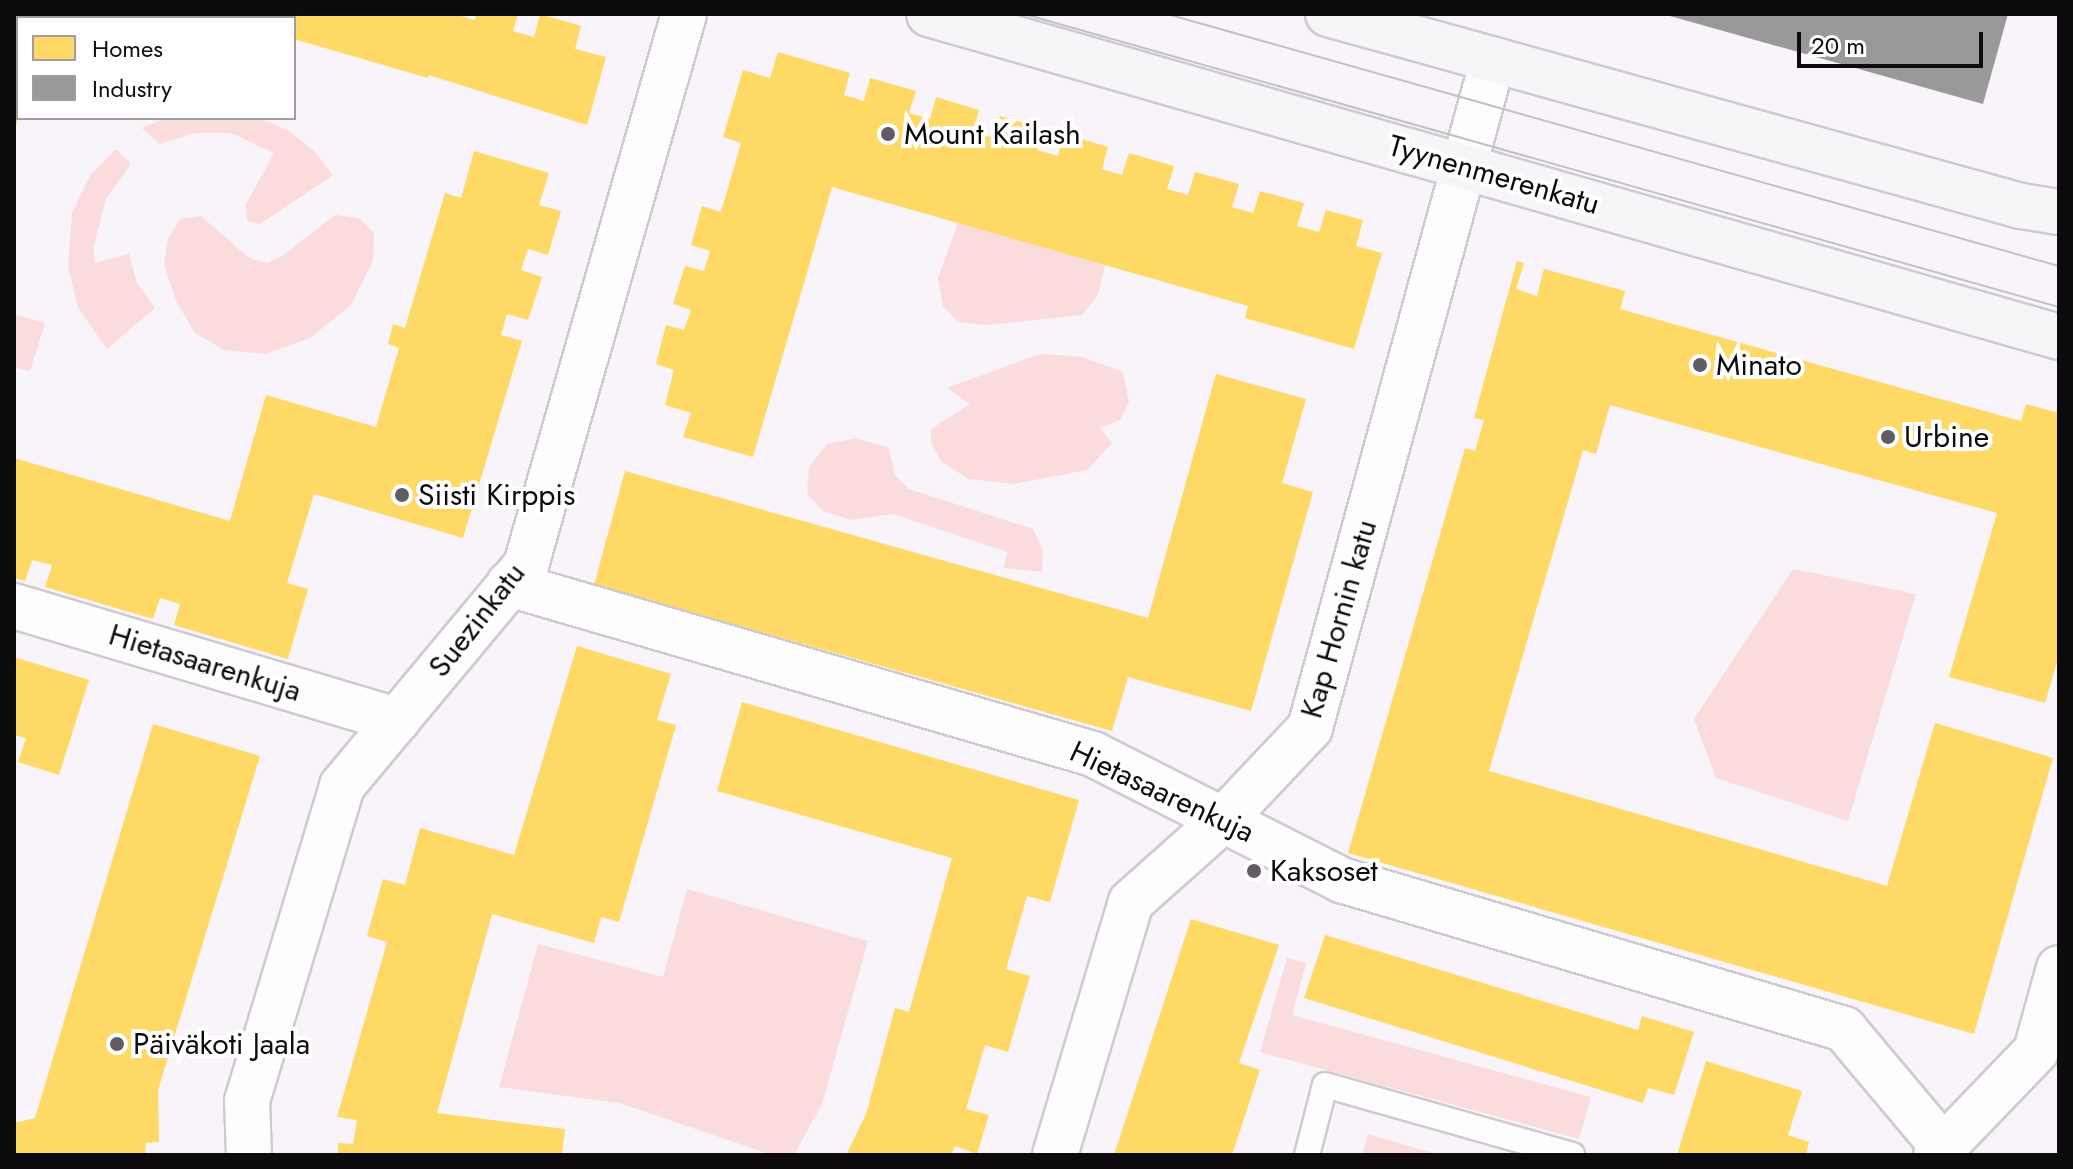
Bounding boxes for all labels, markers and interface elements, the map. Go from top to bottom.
legend [16,16,296,120]
scale bar [1801,16,1987,66]
text: 20 m [1811,28,1865,63]
text: Homes [92,31,163,66]
text: Industry [92,71,172,106]
place label: Mount Kailash [904,116,1081,152]
marker: Mount Kailash [879,125,897,143]
street label: Tyynenmerenkatu [1384,128,1604,222]
place label: Minato [1716,347,1802,383]
marker: Minato [1691,356,1709,374]
place label: Urbine [1904,419,1989,455]
marker: Urbine [1879,428,1897,446]
place label: Siisti Kirppis [418,477,575,513]
marker: Siisti Kirppis [393,486,411,504]
street label: Kap Hornin katu [1294,516,1384,722]
street label: Suezinkatu [421,556,533,684]
street label: Hietasaarenkuja [105,617,305,709]
street label: Hietasaarenkuja [1064,734,1260,850]
place label: Kaksoset [1270,853,1378,889]
marker: Kaksoset [1245,862,1263,880]
place label: Päiväkoti Jaala [133,1026,310,1062]
marker: Päiväkoti Jaala [108,1035,126,1053]

